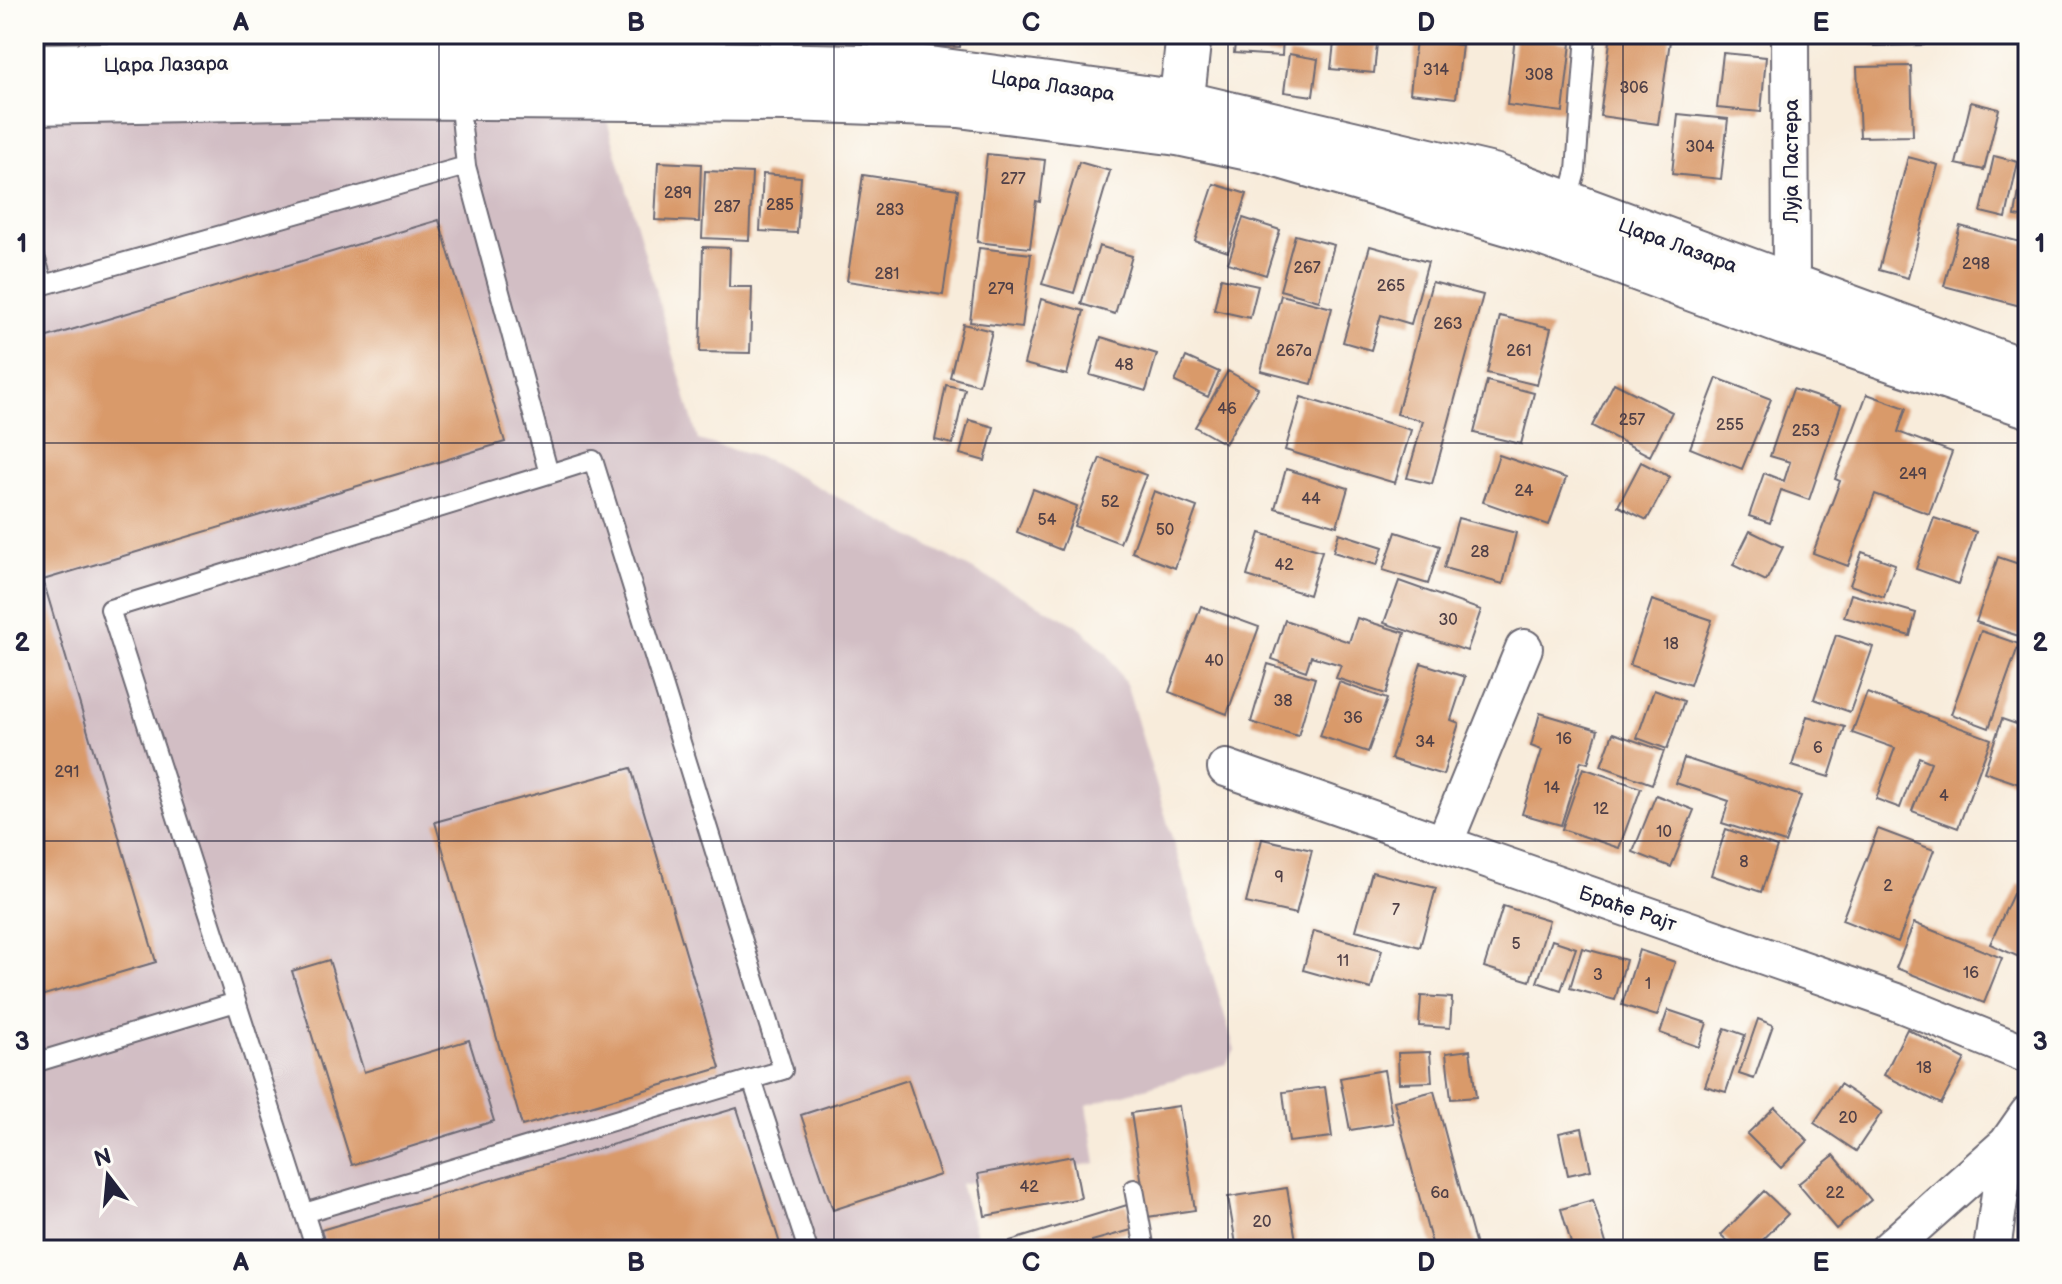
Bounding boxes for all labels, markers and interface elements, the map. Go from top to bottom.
text: A [232,8,249,39]
text: B [627,8,645,39]
text: C [1022,8,1040,39]
text: D [1417,8,1435,39]
text: E [1813,8,1830,39]
street label: Цара Лазара [103,52,229,78]
house number: 314 [1423,61,1449,80]
street label: Цара Лазара [989,65,1116,107]
house number: 308 [1525,66,1553,85]
house number: 306 [1619,79,1649,98]
street label: Луја Пастера [1780,99,1804,224]
house number: 304 [1685,138,1715,157]
house number: 277 [1000,170,1026,189]
house number: 289 [664,184,692,203]
house number: 285 [766,196,794,215]
house number: 287 [714,198,740,217]
house number: 283 [876,201,904,220]
street label: Цара Лазара [1615,213,1741,279]
text: 1 [17,229,27,260]
text: 1 [2035,229,2045,260]
house number: 298 [1962,255,1990,274]
house number: 267 [1293,259,1321,278]
house number: 281 [875,265,899,284]
house number: 265 [1377,277,1405,296]
house number: 279 [988,280,1014,299]
house number: 263 [1433,315,1463,334]
house number: 267a [1276,342,1312,361]
house number: 261 [1506,342,1532,361]
house number: 48 [1114,356,1134,375]
house number: 46 [1217,400,1237,419]
house number: 257 [1619,411,1645,430]
house number: 255 [1716,416,1744,435]
house number: 253 [1792,422,1820,441]
house number: 249 [1899,465,1927,484]
house number: 24 [1515,482,1534,501]
house number: 44 [1301,490,1321,509]
house number: 52 [1101,493,1120,512]
house number: 54 [1038,511,1057,530]
house number: 50 [1156,521,1174,540]
house number: 28 [1471,543,1489,562]
house number: 42 [1274,556,1294,575]
house number: 30 [1438,611,1458,630]
text: 2 [14,628,30,659]
text: 2 [2032,628,2048,659]
house number: 18 [1663,635,1679,654]
house number: 40 [1204,652,1224,671]
house number: 38 [1273,692,1293,711]
house number: 36 [1343,709,1363,728]
house number: 16 [1556,730,1572,749]
house number: 34 [1415,733,1435,752]
house number: 6 [1813,739,1823,758]
house number: 291 [55,763,79,782]
house number: 14 [1544,779,1560,798]
house number: 4 [1939,787,1949,806]
house number: 12 [1593,800,1609,819]
house number: 10 [1656,823,1672,842]
house number: 8 [1739,853,1749,872]
house number: 9 [1274,868,1284,887]
house number: 2 [1883,877,1893,896]
street label: Браће Рајт [1576,881,1680,937]
house number: 7 [1392,901,1400,920]
house number: 5 [1511,935,1521,954]
house number: 11 [1337,952,1349,971]
house number: 16 [1963,964,1979,983]
house number: 3 [1593,966,1603,985]
house number: 1 [1645,975,1651,994]
text: 3 [14,1027,30,1058]
text: 3 [2032,1027,2048,1058]
house number: 18 [1916,1059,1932,1078]
house number: 20 [1839,1109,1857,1128]
north arrow [68,1136,148,1216]
text: N [91,1143,115,1173]
house number: 42 [1019,1178,1039,1197]
house number: 6a [1431,1184,1449,1203]
house number: 22 [1826,1184,1845,1203]
house number: 20 [1253,1213,1271,1232]
text: A [232,1248,249,1279]
text: B [627,1248,645,1279]
text: C [1022,1248,1040,1279]
text: D [1417,1248,1435,1279]
text: E [1813,1248,1830,1279]

